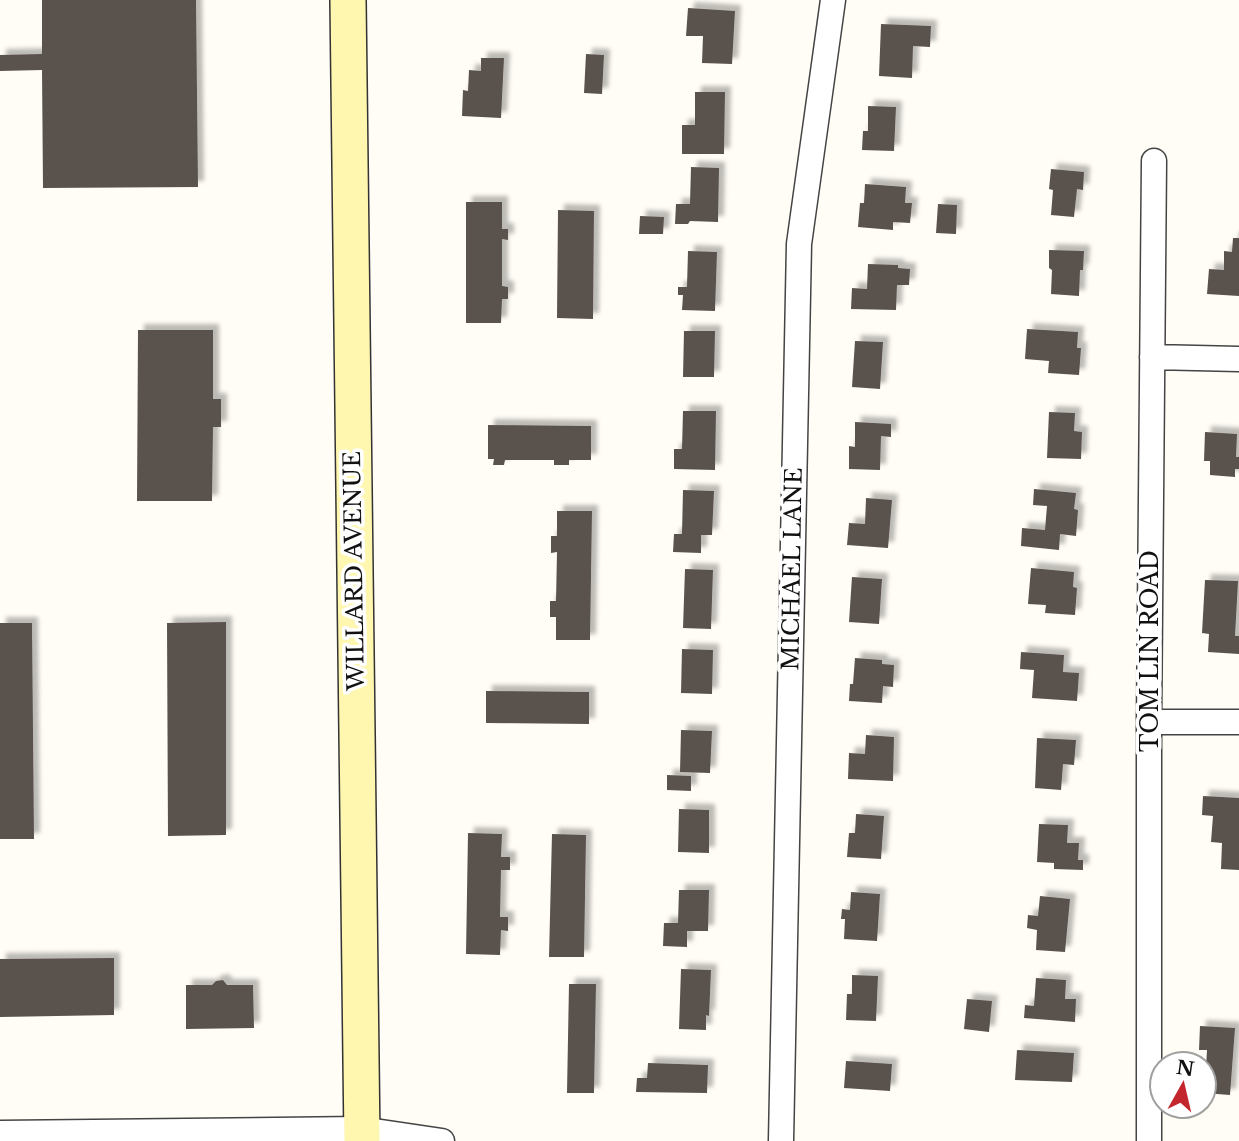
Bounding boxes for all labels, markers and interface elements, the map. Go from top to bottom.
street label: WILLARD AVENUE [338,451,370,692]
street label: MICHAEL LANE [776,467,808,671]
street label: TOM LIN ROAD [1136,550,1164,752]
north arrow [1148,1050,1218,1120]
text: N [1175,1056,1196,1081]

